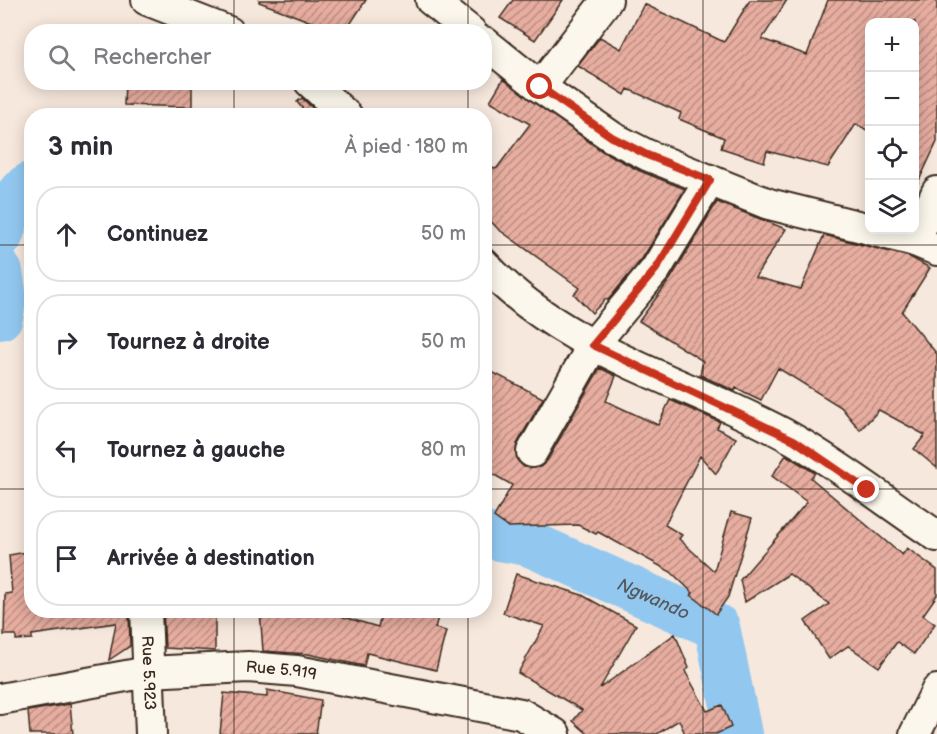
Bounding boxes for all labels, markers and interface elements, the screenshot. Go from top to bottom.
map controls [865,18,919,234]
button: + [865,18,919,72]
search box [24,24,492,90]
icon: search [45,41,78,74]
text: Rechercher [93,44,211,71]
button: − [865,72,919,126]
route start [526,73,552,99]
button: locate [865,126,919,180]
text: 3 min [48,132,113,163]
text: À pied · 180 m [345,135,468,159]
button: layers [865,180,919,234]
icon: ahead [50,218,83,251]
text: Continuez [107,221,208,248]
text: 50 m [421,222,466,246]
icon: right [50,326,83,359]
text: Tournez à droite [107,329,270,356]
text: 50 m [421,330,466,354]
icon: left [50,434,83,467]
text: Tournez à gauche [107,437,285,464]
text: 80 m [421,438,466,462]
route end [853,476,879,502]
icon: arrive [50,542,83,575]
text: Arrivée à destination [107,545,315,572]
water label: Ngwando [614,574,693,624]
street label: Rue 5.923 [138,635,160,711]
street label: Rue 5.919 [245,657,318,684]

